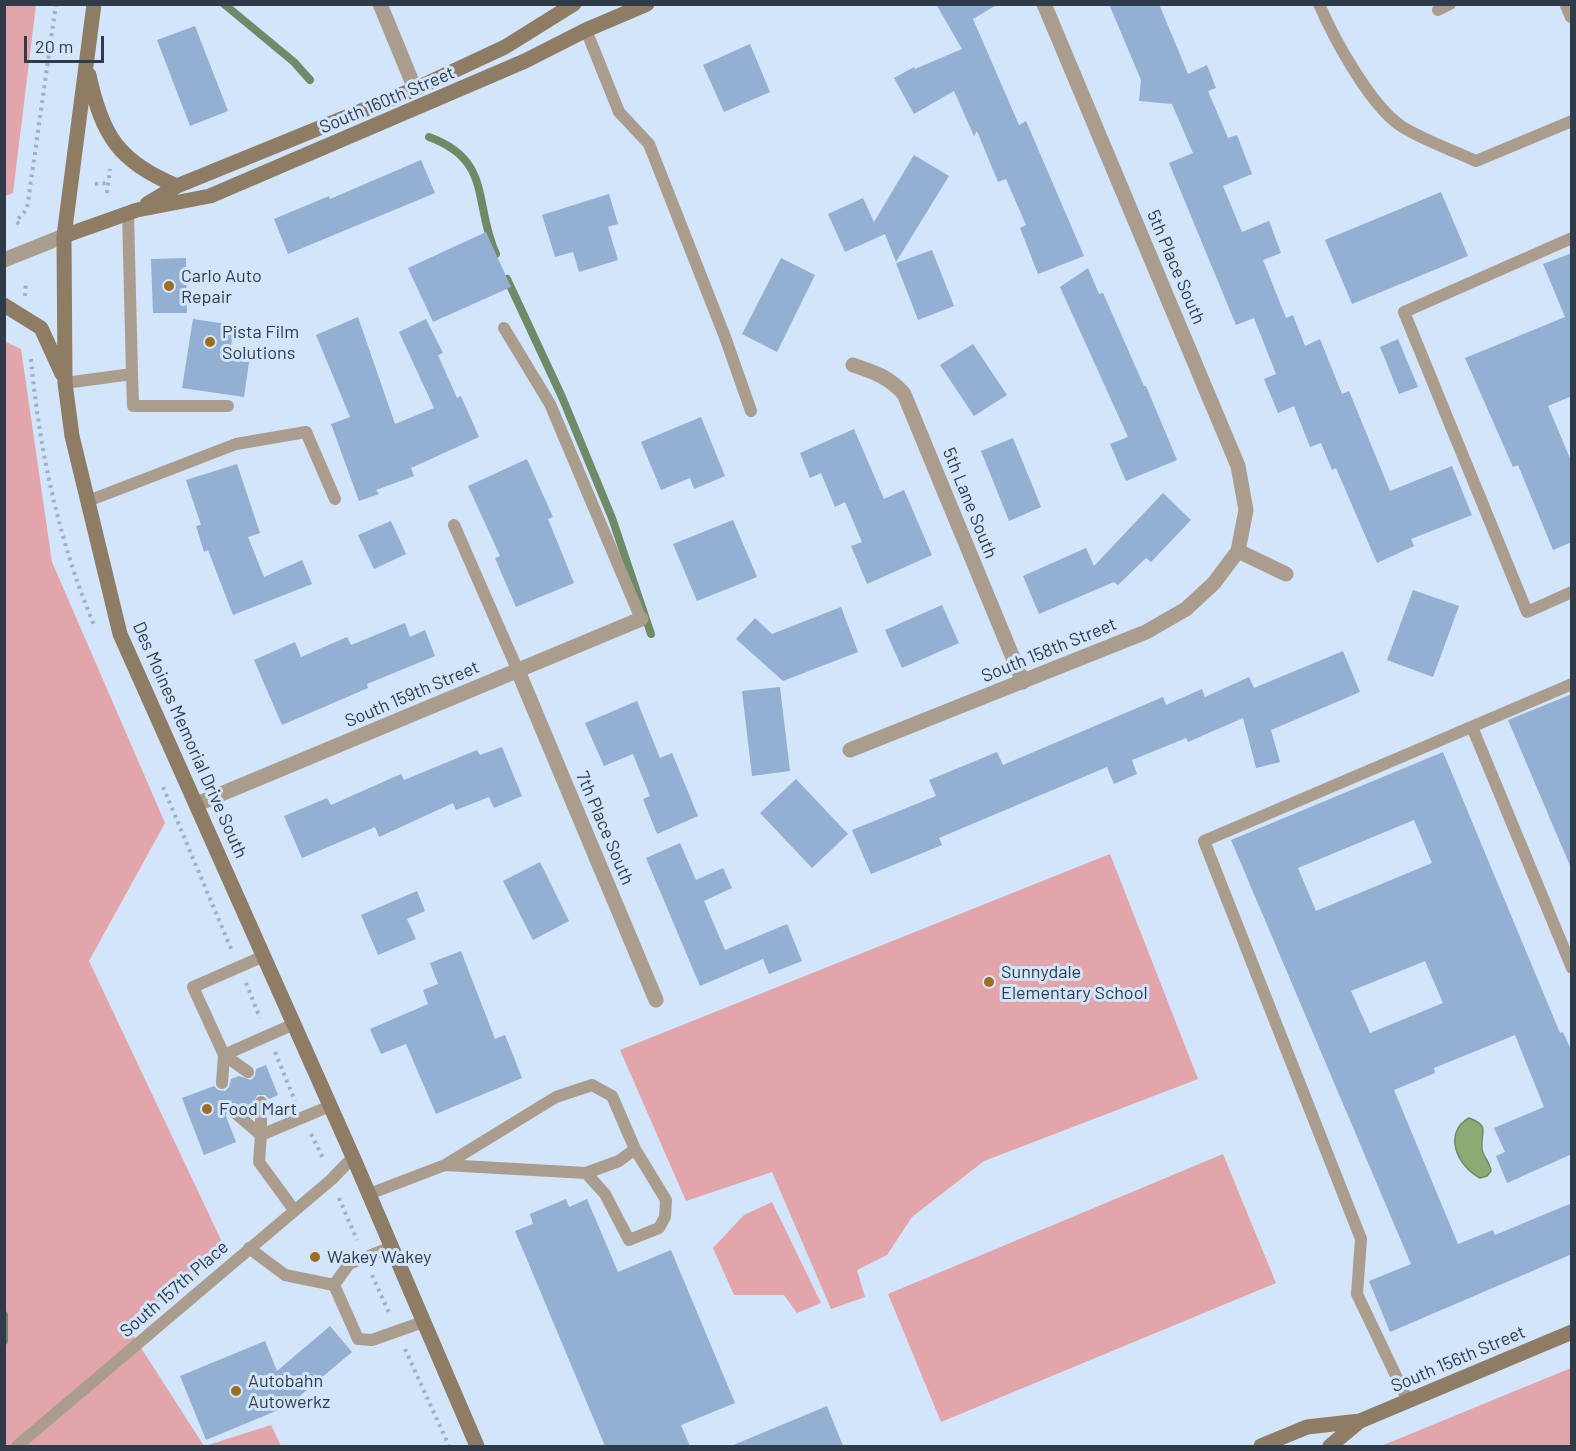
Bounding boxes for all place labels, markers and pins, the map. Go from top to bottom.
place label: Carlo Auto Repair [181,265,262,308]
marker: Carlo Auto Repair [162,279,176,293]
place label: Pista Film Solutions [222,321,299,364]
marker: Pista Film Solutions [203,335,217,349]
place label: Sunnydale Elementary School [1001,961,1148,1004]
marker: Sunnydale Elementary School [982,975,996,989]
place label: Food Mart [219,1098,297,1120]
marker: Food Mart [200,1102,214,1116]
place label: Wakey Wakey [327,1246,432,1268]
marker: Wakey Wakey [308,1250,322,1264]
place label: Autobahn Autowerkz [248,1370,330,1412]
marker: Autobahn Autowerkz [229,1384,243,1398]

